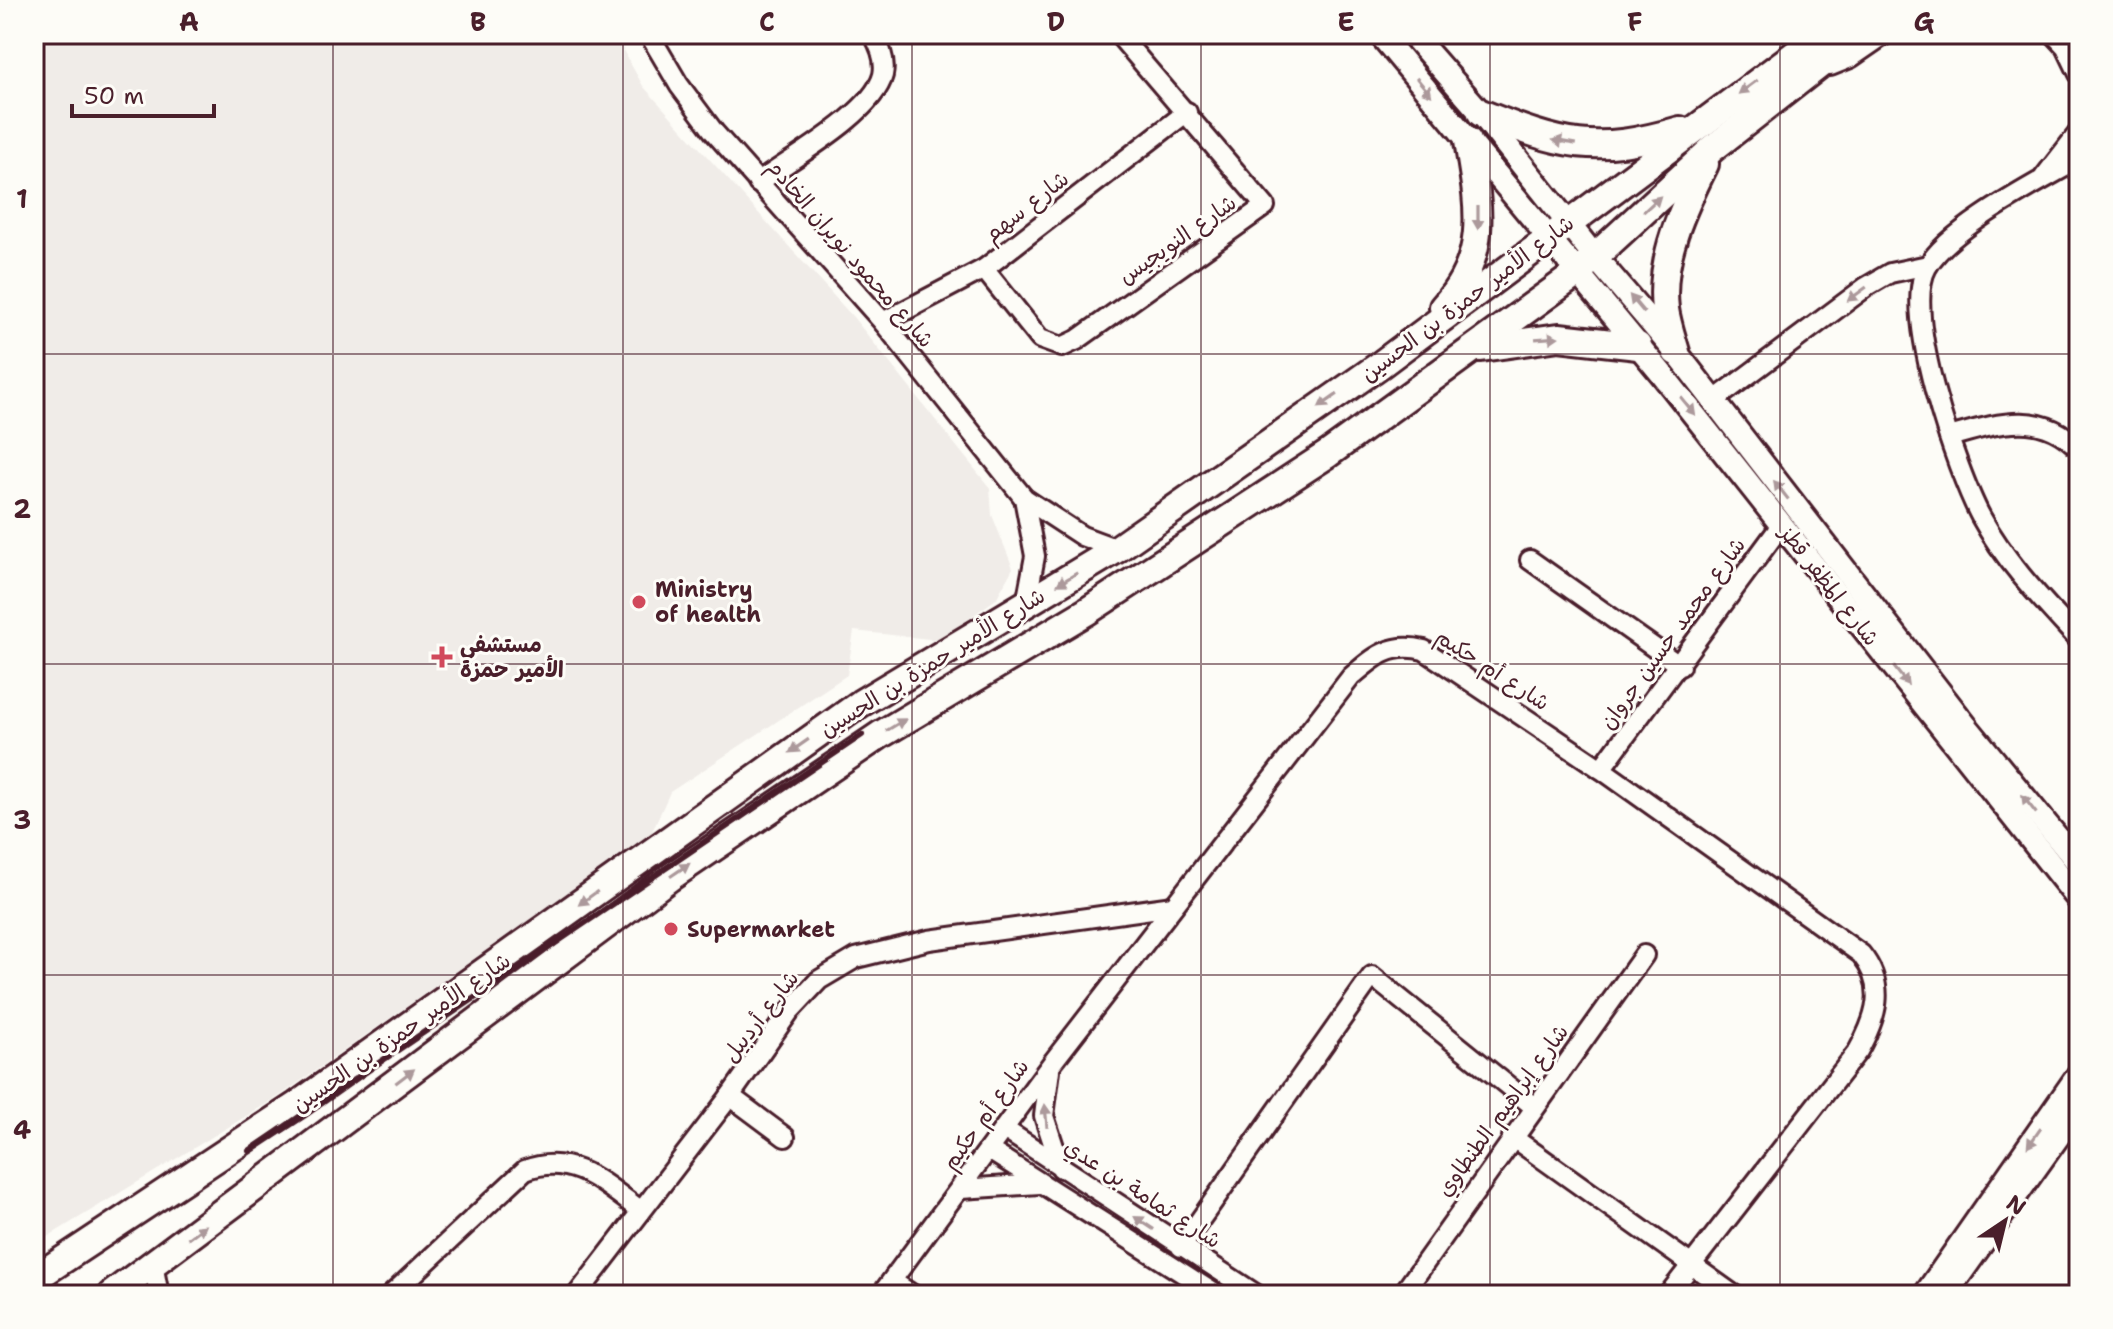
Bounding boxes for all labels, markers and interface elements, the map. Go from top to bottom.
text: A [179,4,199,39]
text: B [470,4,486,39]
text: C [759,4,775,39]
text: D [1047,4,1065,39]
text: E [1337,4,1355,39]
text: F [1627,4,1643,39]
text: G [1914,4,1935,39]
scale bar [72,68,214,118]
one-way arrow [1415,77,1432,97]
one-way arrow [1738,79,1759,94]
text: 50 m [84,80,144,112]
one-way arrow [1551,136,1576,148]
street label: شارع محمود نويران الخادم [758,153,941,356]
street label: شارع سهم [978,164,1076,250]
text: 1 [16,181,28,216]
street label: شارع النويجيس [1113,188,1243,292]
one-way arrow [1643,196,1662,214]
one-way arrow [1472,206,1484,231]
street label: شارع الأمير حمزة بن الحسين [1354,208,1581,389]
one-way arrow [1847,286,1868,301]
one-way arrow [1628,294,1646,313]
one-way arrow [1535,332,1560,345]
one-way arrow [1317,393,1339,409]
one-way arrow [1679,396,1695,416]
one-way arrow [1774,480,1790,500]
text: 2 [13,491,31,526]
street label: شارع المظفر قطز [1771,517,1886,652]
street label: شارع محمد حسين جروان [1593,532,1753,736]
one-way arrow [1056,572,1078,586]
place label: Ministry of health [655,575,761,629]
street label: شارع الأمير حمزة بن الحسين [814,580,1051,745]
marker: Ministry of health [630,593,648,611]
street label: شارع أم حكيم [1429,622,1555,719]
place label: مستشفى الأمير حمزة [460,630,564,684]
marker: مستشفى الأمير حمزة [431,646,453,668]
one-way arrow [1893,666,1909,686]
one-way arrow [885,719,907,733]
one-way arrow [789,738,810,753]
one-way arrow [2021,794,2037,814]
text: 3 [13,802,31,837]
one-way arrow [670,863,691,878]
one-way arrow [577,890,599,906]
place label: Supermarket [687,915,835,944]
marker: Supermarket [662,920,680,938]
street label: شارع الأمير حمزة بن الحسين [286,945,517,1120]
street label: شارع أردبيل [716,965,806,1069]
street label: شارع إبراهيم الطنطاوي [1430,1018,1576,1204]
street label: شارع أم حكيم [935,1053,1037,1177]
one-way arrow [395,1069,415,1085]
one-way arrow [1039,1104,1052,1129]
text: 4 [13,1112,31,1147]
one-way arrow [2026,1127,2042,1149]
street label: شارع ثمامة بن عدي [1058,1132,1227,1257]
north arrow [1965,1181,2045,1261]
text: N [2001,1188,2032,1222]
one-way arrow [1134,1215,1155,1230]
one-way arrow [186,1225,207,1240]

